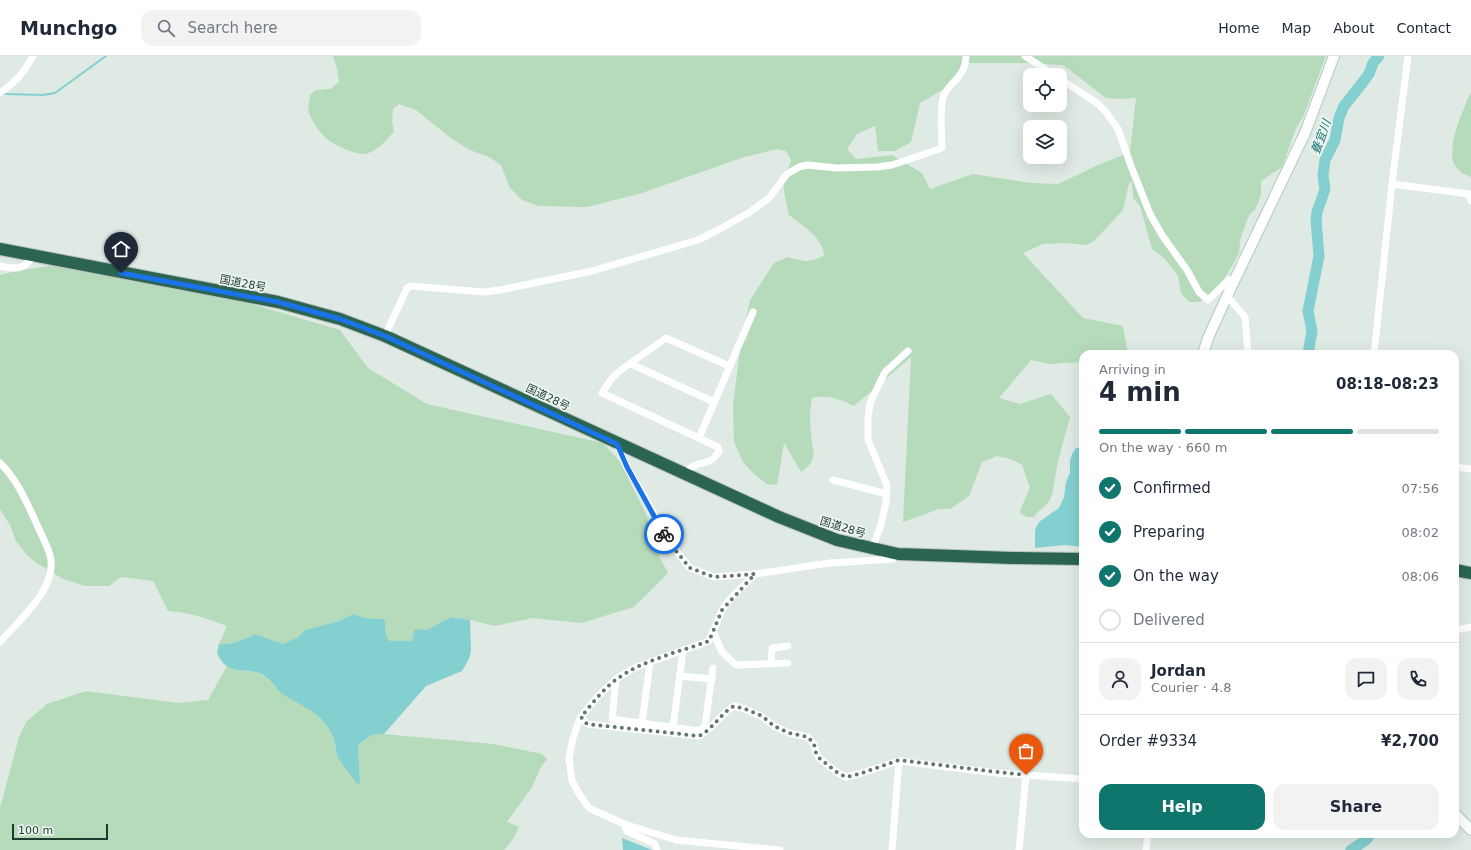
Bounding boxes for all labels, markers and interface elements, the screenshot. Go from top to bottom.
search box [141,10,421,46]
text: Munchgo [20,17,117,39]
icon: search [155,17,177,39]
text: Search here [187,19,278,37]
text: Home [1218,20,1260,36]
text: Map [1282,20,1311,36]
text: About [1333,20,1375,36]
text: Contact [1397,20,1451,36]
map controls [1023,68,1067,164]
button: locate [1023,68,1067,112]
water label: 養宜川 [1308,116,1334,156]
button: layers [1023,120,1067,164]
pin [104,232,138,273]
icon: home [110,238,132,260]
street label: 国道28号 [219,273,267,294]
text: Arriving in [1099,362,1166,377]
text: 08:18–08:23 [1336,375,1439,393]
text: 4 min [1099,377,1181,407]
street label: 国道28号 [524,382,572,413]
text: On the way · 660 m [1099,440,1227,455]
icon: check [1099,477,1121,499]
text: Confirmed [1133,479,1211,497]
text: 07:56 [1402,481,1439,496]
courier [644,514,684,554]
street label: 国道28号 [818,514,867,541]
icon: check [1099,521,1121,543]
icon: bike [653,523,675,545]
text: Preparing [1133,523,1205,541]
text: 08:02 [1402,525,1439,540]
icon: check [1099,565,1121,587]
text: On the way [1133,567,1219,585]
text: 08:06 [1402,569,1439,584]
text: Delivered [1133,611,1205,629]
button: person [1099,658,1141,700]
button: chat [1345,658,1387,700]
button: phone [1397,658,1439,700]
text: Jordan [1151,662,1206,680]
text: Courier · 4.8 [1151,680,1232,695]
text: Order #9334 [1099,732,1197,750]
text: ¥2,700 [1381,732,1439,750]
pin [1009,734,1043,775]
icon: bag [1015,740,1037,762]
button: Help [1099,784,1265,830]
button: Share [1273,784,1439,830]
scale bar [12,822,108,841]
text: 100 m [18,824,53,837]

